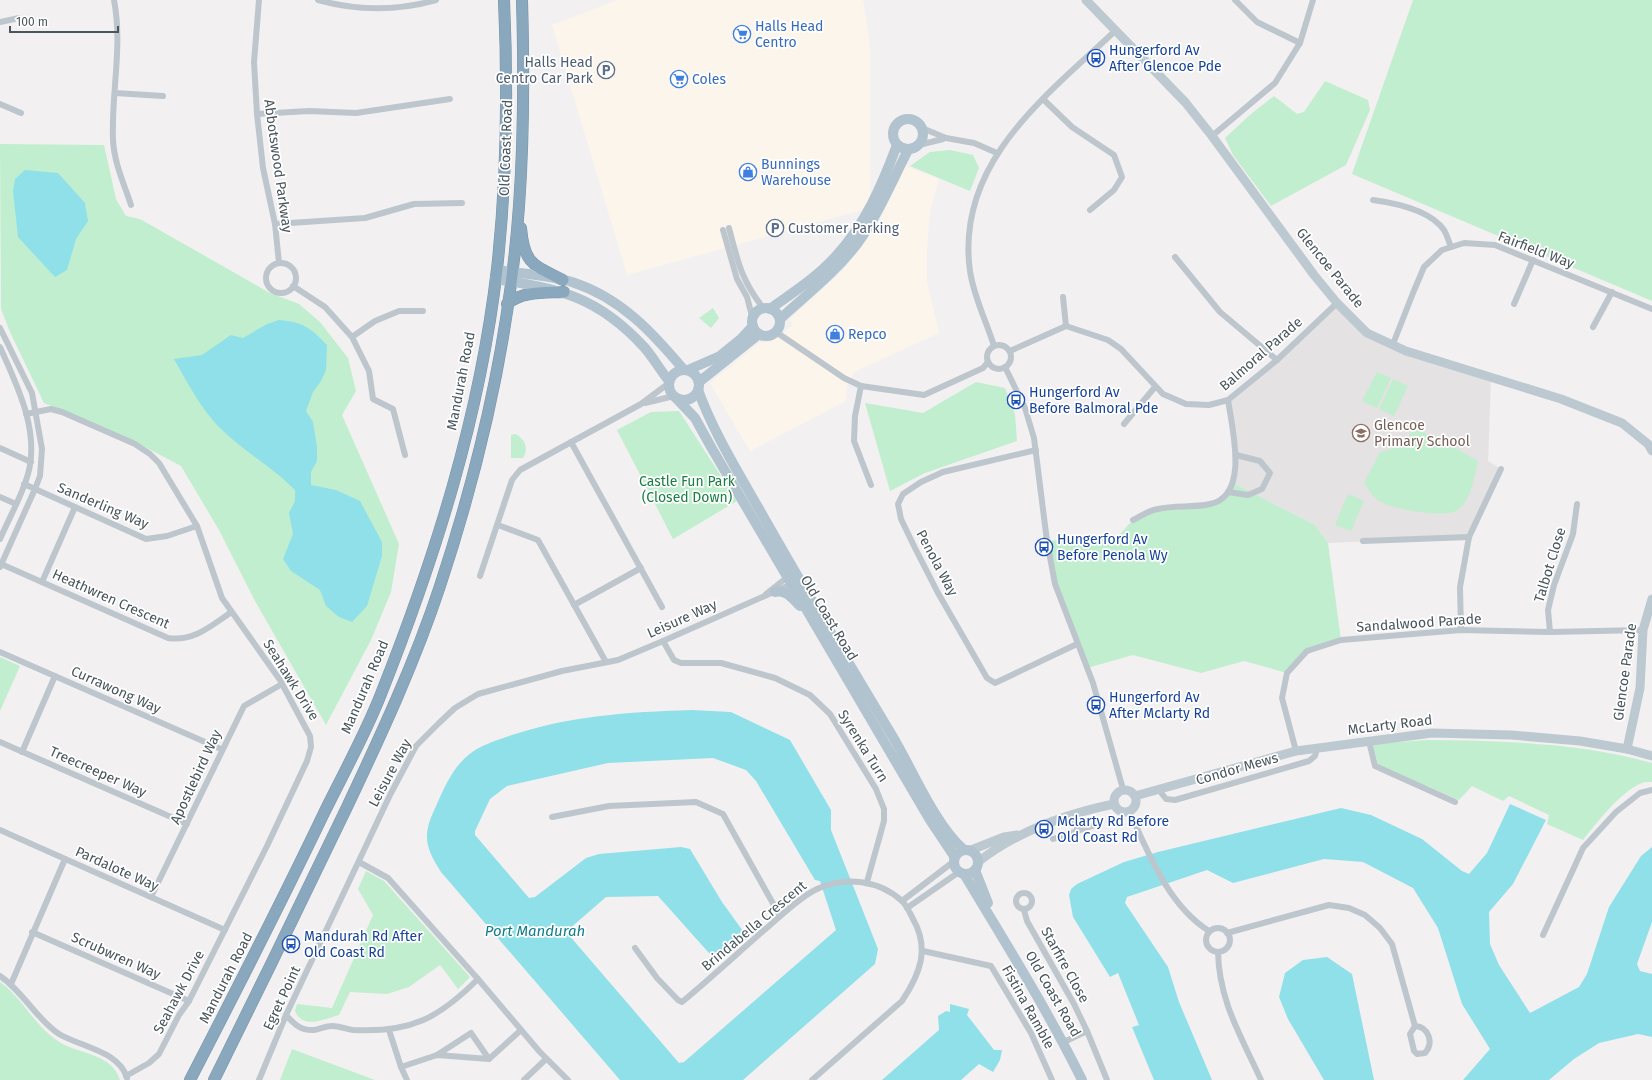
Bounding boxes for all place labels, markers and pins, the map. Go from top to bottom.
place label: Halls Head Centro [755,18,823,51]
supermarket icon: Halls Head Centro [732,24,752,44]
place label: Hungerford Av After Glencoe Pde [1109,42,1222,75]
bus stop icon: Hungerford Av After Glencoe Pde [1086,48,1106,68]
place label: Halls Head Centro Car Park [496,54,594,87]
parking icon: Halls Head Centro Car Park [596,60,616,80]
supermarket icon: Coles [669,69,689,89]
place label: Coles [692,71,726,88]
place label: Bunnings Warehouse [761,156,831,189]
shop icon: Bunnings Warehouse [738,162,758,182]
parking icon: Customer Parking [765,218,785,238]
place label: Customer Parking [788,220,900,237]
shop icon: Repco [825,324,845,344]
place label: Repco [848,326,887,343]
place label: Hungerford Av Before Balmoral Pde [1029,384,1158,417]
bus stop icon: Hungerford Av Before Balmoral Pde [1006,390,1026,410]
place label: Glencoe Primary School [1374,417,1470,450]
school or university icon: Glencoe Primary School [1351,423,1371,443]
place label: Hungerford Av Before Penola Wy [1057,531,1168,564]
bus stop icon: Hungerford Av Before Penola Wy [1034,537,1054,557]
place label: Hungerford Av After Mclarty Rd [1109,689,1210,722]
bus stop icon: Hungerford Av After Mclarty Rd [1086,695,1106,715]
place label: Mclarty Rd Before Old Coast Rd [1057,813,1169,846]
bus stop icon: Mclarty Rd Before Old Coast Rd [1034,819,1054,839]
place label: Mandurah Rd After Old Coast Rd [304,928,423,961]
bus stop icon: Mandurah Rd After Old Coast Rd [281,934,301,954]

